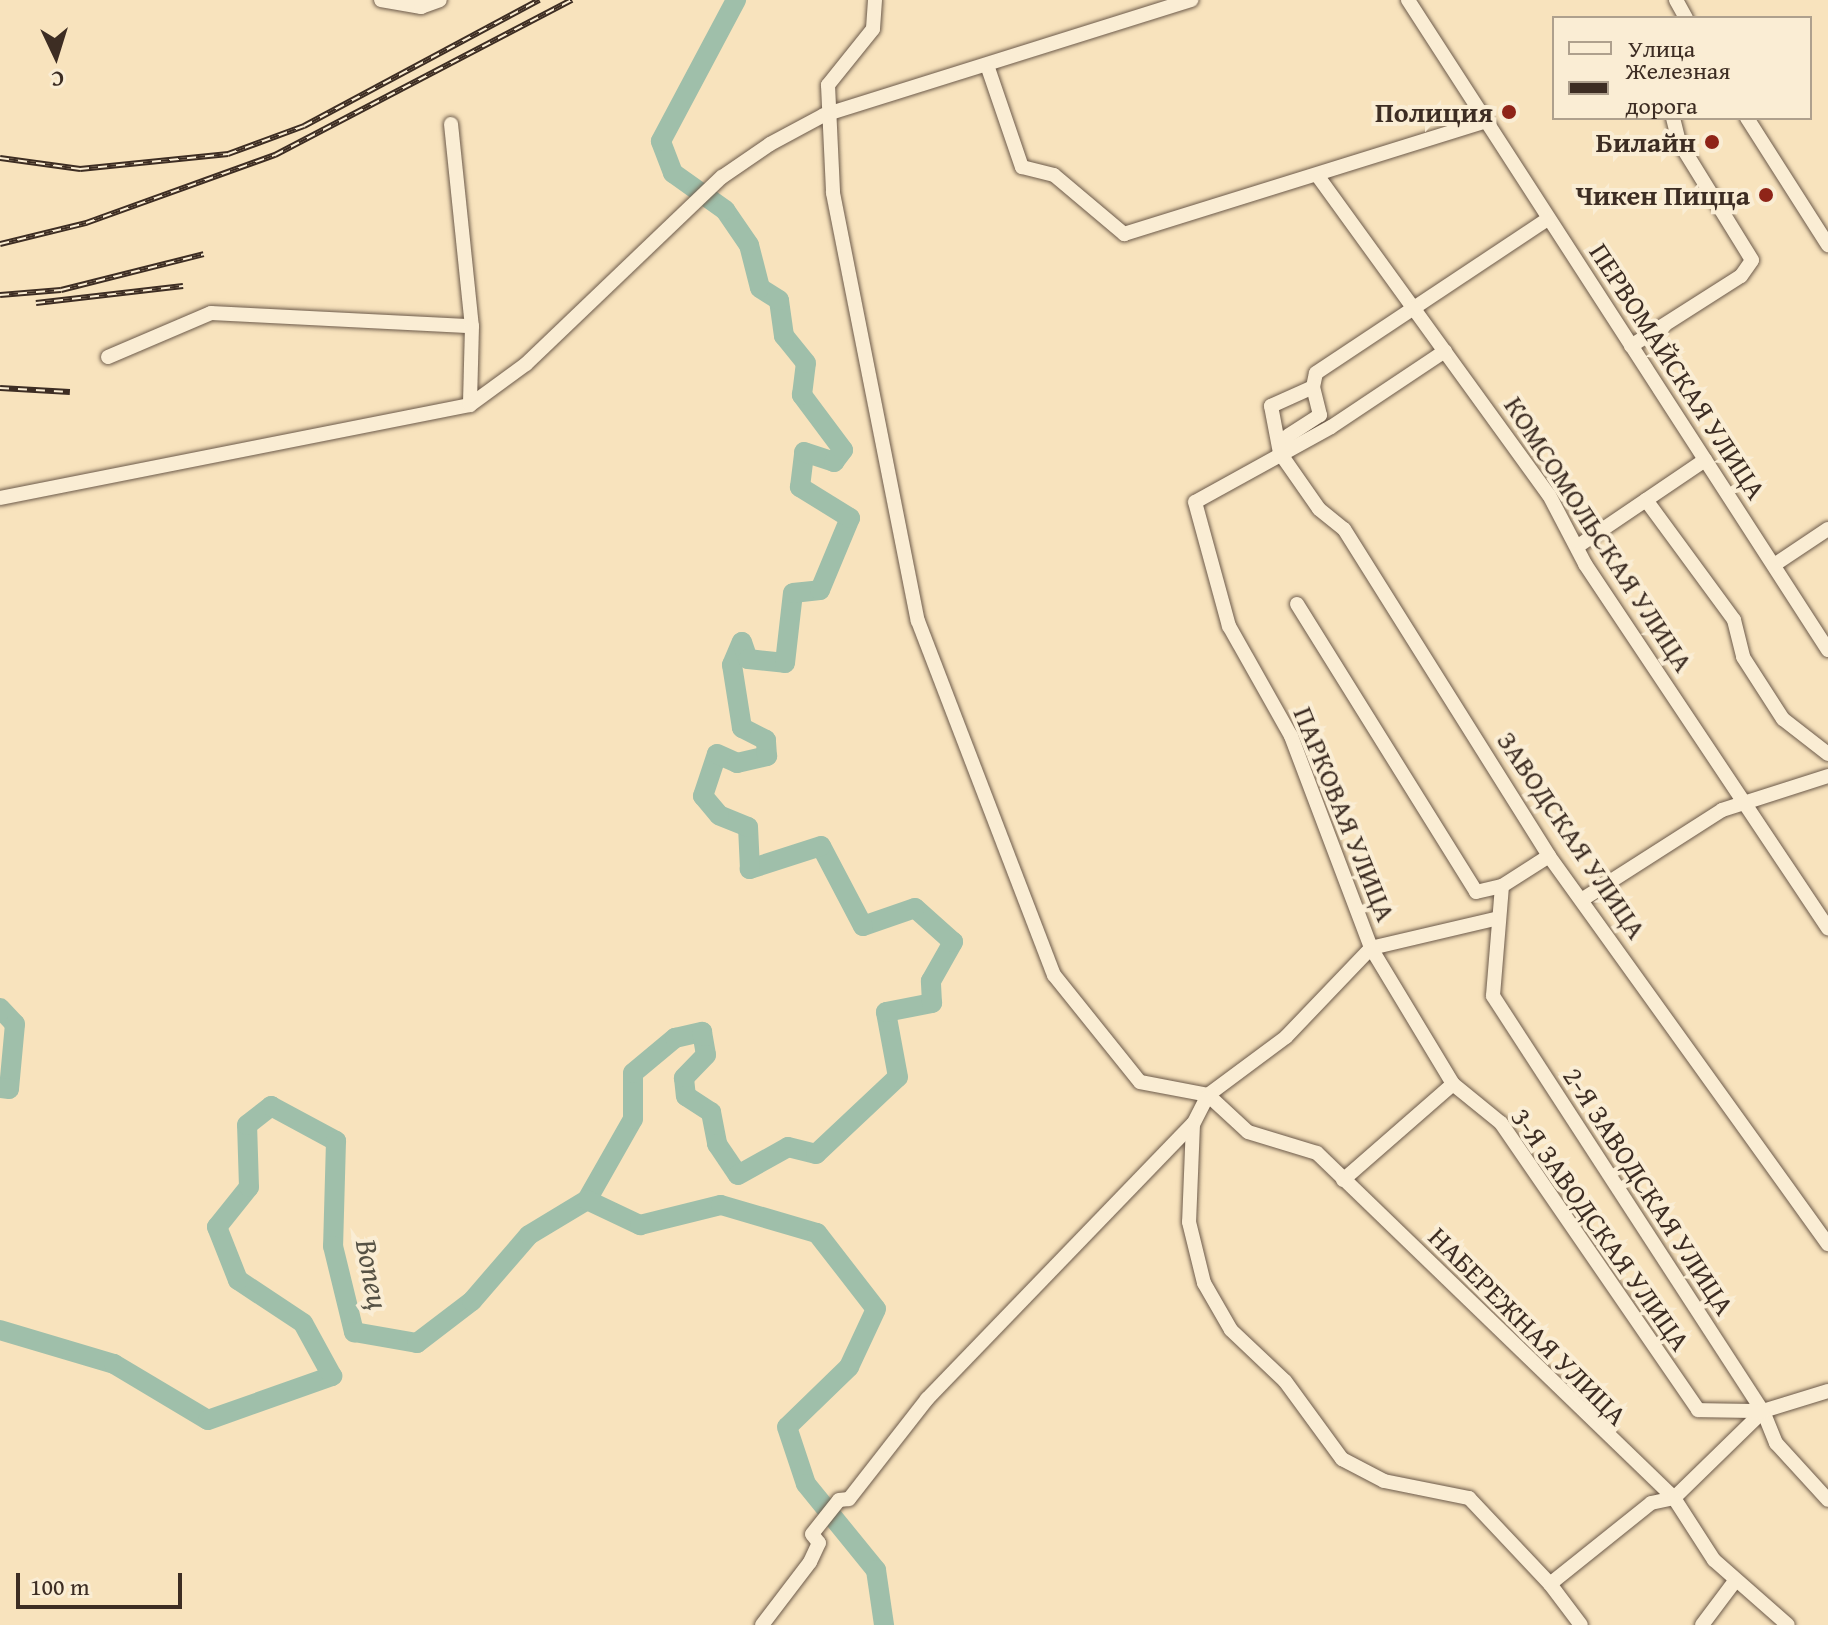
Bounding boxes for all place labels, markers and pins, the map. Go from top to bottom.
place label: Полиция [1375,95,1493,129]
marker: Полиция [1500,103,1518,121]
place label: Билайн [1596,125,1696,159]
marker: Билайн [1703,133,1721,151]
place label: Чикен Пицца [1575,178,1750,212]
marker: Чикен Пицца [1757,186,1775,204]

